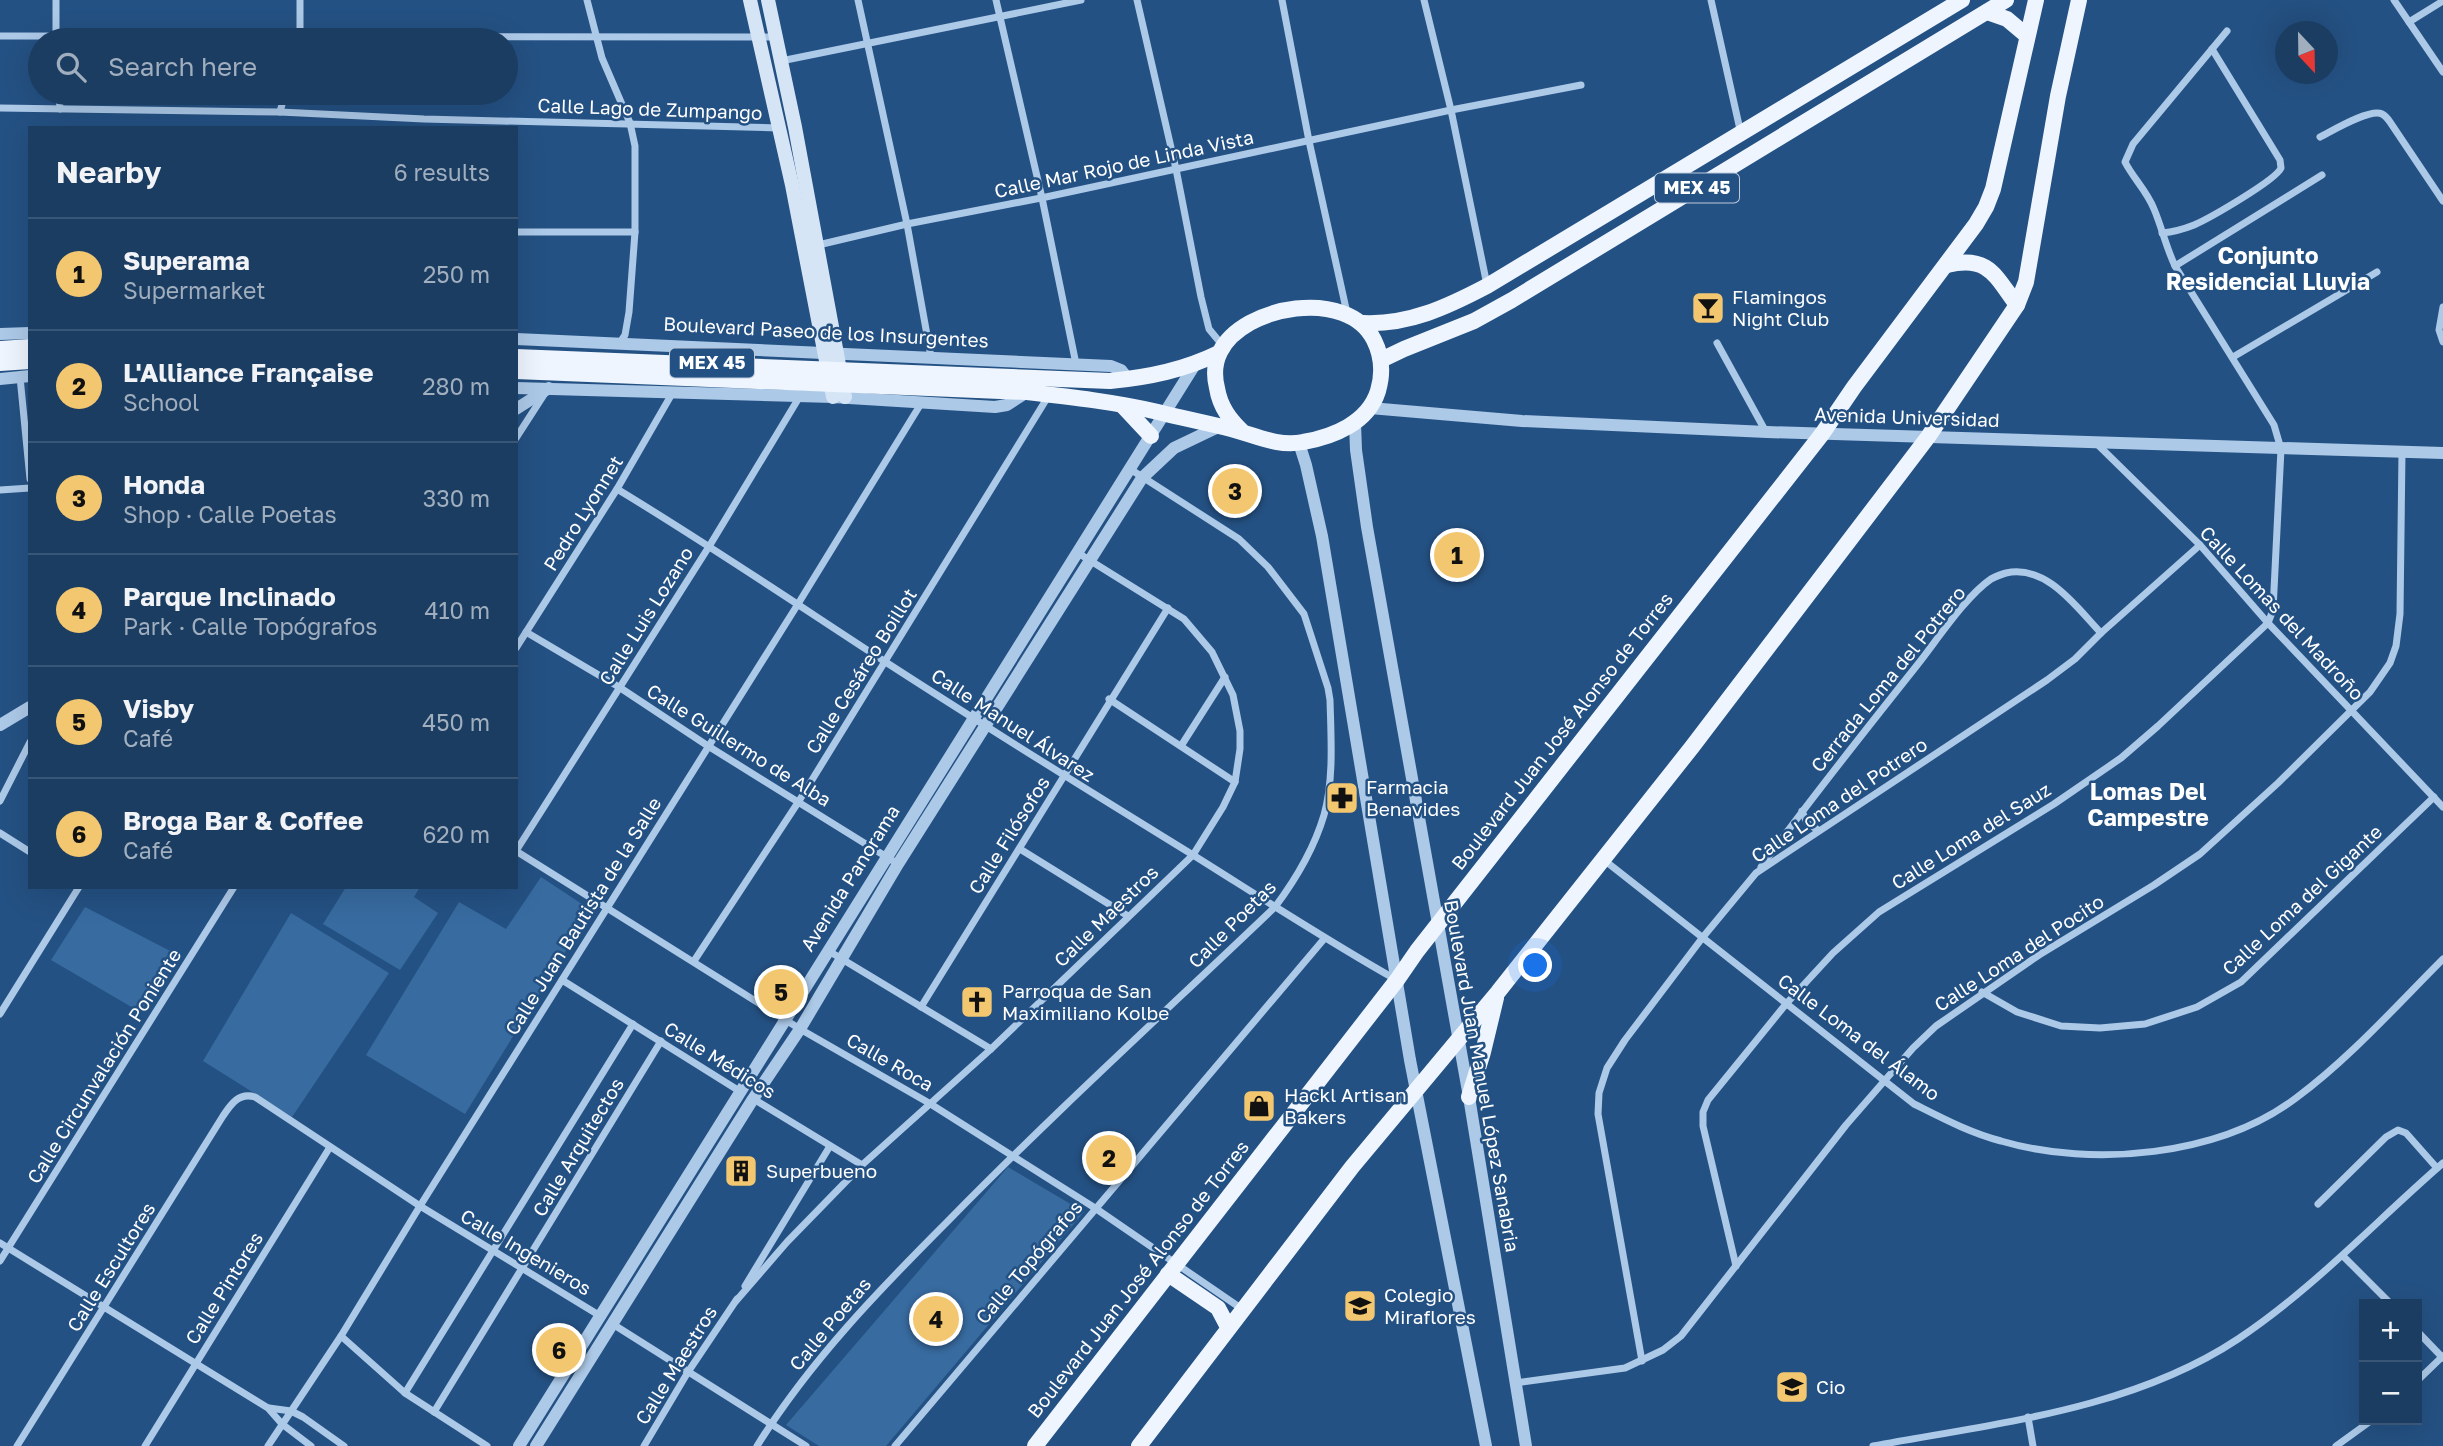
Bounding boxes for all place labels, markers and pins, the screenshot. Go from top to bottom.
place label: Flamingos Night Club [1732,285,1829,330]
bar icon: Flamingos Night Club [1689,289,1727,327]
pin: 3 [1212,465,1258,517]
pin: 1 [1434,529,1480,581]
place label: Farmacia Benavides [1366,775,1460,820]
pharmacy icon: Farmacia Benavides [1323,779,1361,817]
pin: 5 [758,966,804,1018]
place label: Parroqua de San Maximiliano Kolbe [1002,979,1169,1024]
church icon: Parroqua de San Maximiliano Kolbe [958,983,996,1021]
place label: Hackl Artisan Bakers [1284,1083,1407,1128]
shop icon: Hackl Artisan Bakers [1240,1087,1278,1125]
pin: 2 [1086,1132,1132,1184]
building icon: Superbueno [722,1152,760,1190]
place label: Superbueno [766,1159,877,1182]
place label: Colegio Miraflores [1384,1283,1476,1328]
school or university icon: Colegio Miraflores [1341,1287,1379,1325]
pin: 4 [913,1293,959,1345]
pin: 6 [536,1324,582,1376]
school or university icon: Cio [1773,1368,1811,1406]
place label: Cio [1816,1375,1845,1398]

